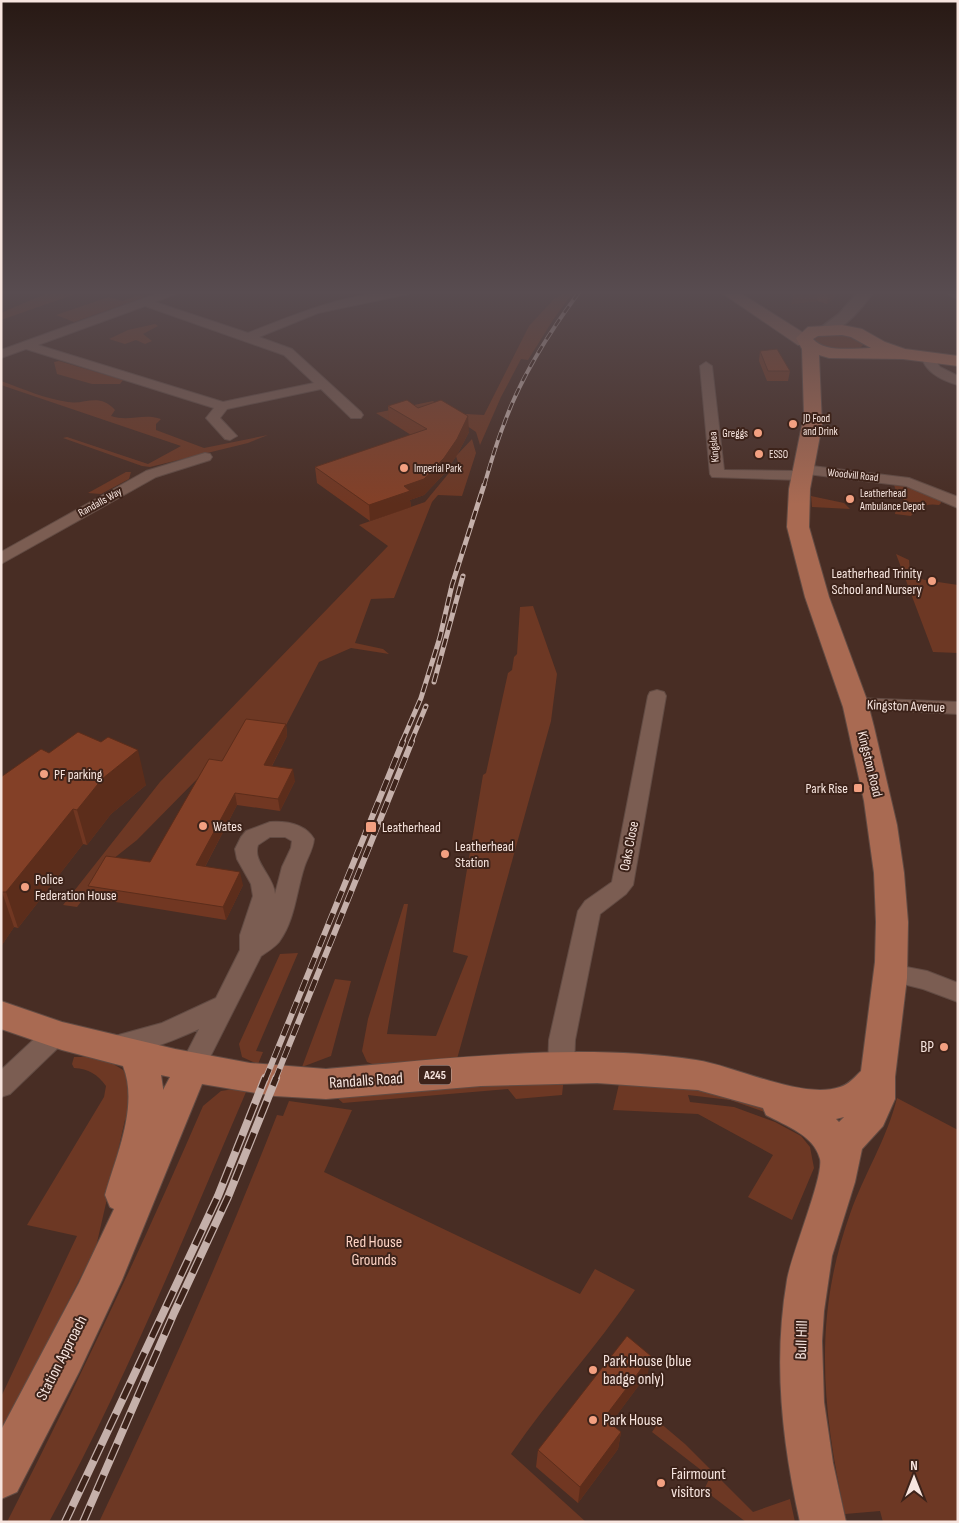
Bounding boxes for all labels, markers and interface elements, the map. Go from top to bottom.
place label: JD Food and Drink [802,412,839,438]
marker: JD Food and Drink [787,418,799,430]
place label: Greggs [722,427,748,440]
marker: Greggs [752,427,764,439]
street label: Kingslea [706,431,722,463]
marker: ESSO [753,448,765,460]
place label: ESSO [769,448,788,461]
marker: Imperial Park [398,462,410,474]
place label: Imperial Park [414,462,462,475]
street label: Woodvill Road [827,466,880,484]
street label: Randalls Way [76,484,125,519]
place label: Leatherhead Ambulance Depot [859,487,926,513]
marker: Leatherhead Ambulance Depot [844,493,856,505]
place label: Leatherhead Trinity School and Nursery [831,565,923,598]
marker: Leatherhead Trinity School and Nursery [926,575,938,587]
street label: Kingston Avenue [867,696,945,716]
street label: Kingston Road [854,729,886,799]
place label: PF parking [54,766,103,783]
marker: PF parking [38,768,50,780]
place label: Park Rise [806,780,848,797]
marker: Park Rise [852,782,864,794]
place label: Wates [213,818,242,835]
place label: Leatherhead [382,819,441,836]
marker: Wates [197,820,209,832]
marker: Leatherhead [364,820,378,834]
street label: Oaks Close [616,820,642,872]
place label: Leatherhead Station [455,838,514,871]
marker: Leatherhead Station [439,848,451,860]
place label: Police Federation House [35,871,117,904]
marker: Police Federation House [19,881,31,893]
place label: BP [920,1038,934,1057]
marker: BP [938,1041,950,1053]
road number: A245 [419,1066,451,1084]
street label: Randalls Road [328,1069,404,1093]
park label: Red House Grounds [346,1233,402,1270]
street label: Station Approach [33,1312,91,1404]
street label: Bull Hill [792,1320,812,1360]
place label: Park House (blue badge only) [603,1352,691,1389]
marker: Park House (blue badge only) [587,1364,599,1376]
place label: Park House [603,1411,663,1430]
marker: Park House [587,1414,599,1426]
north arrow [889,1453,939,1503]
text: N [910,1457,918,1474]
place label: Fairmount visitors [671,1465,726,1502]
marker: Fairmount visitors [655,1477,667,1489]

